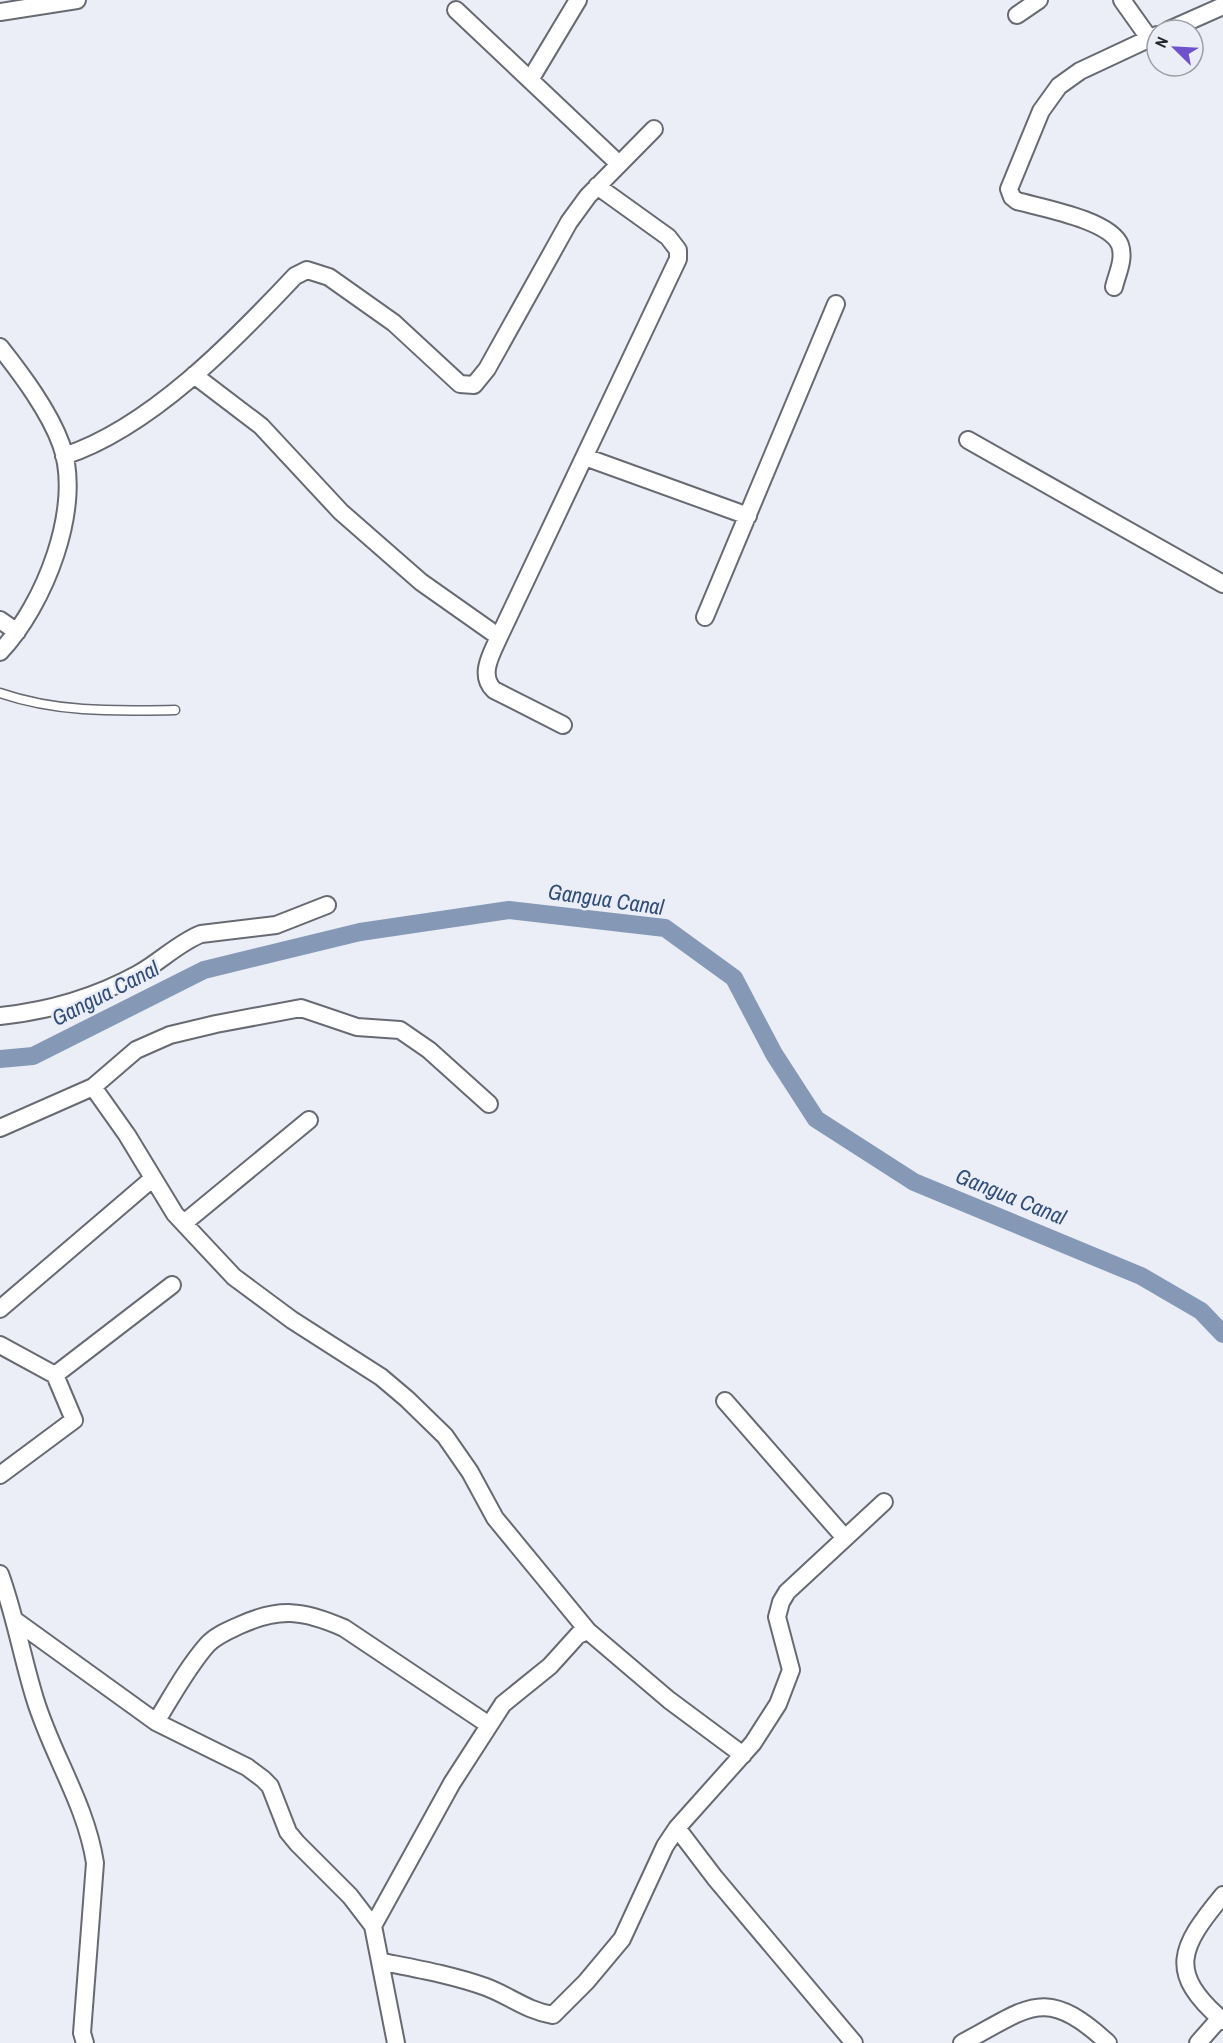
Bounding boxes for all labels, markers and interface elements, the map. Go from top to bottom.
north arrow [1145,18,1205,78]
text: N [1149,33,1173,51]
water label: Gangua Canal [546,876,667,922]
water label: Gangua Canal [46,953,165,1033]
water label: Gangua Canal [951,1160,1071,1232]

